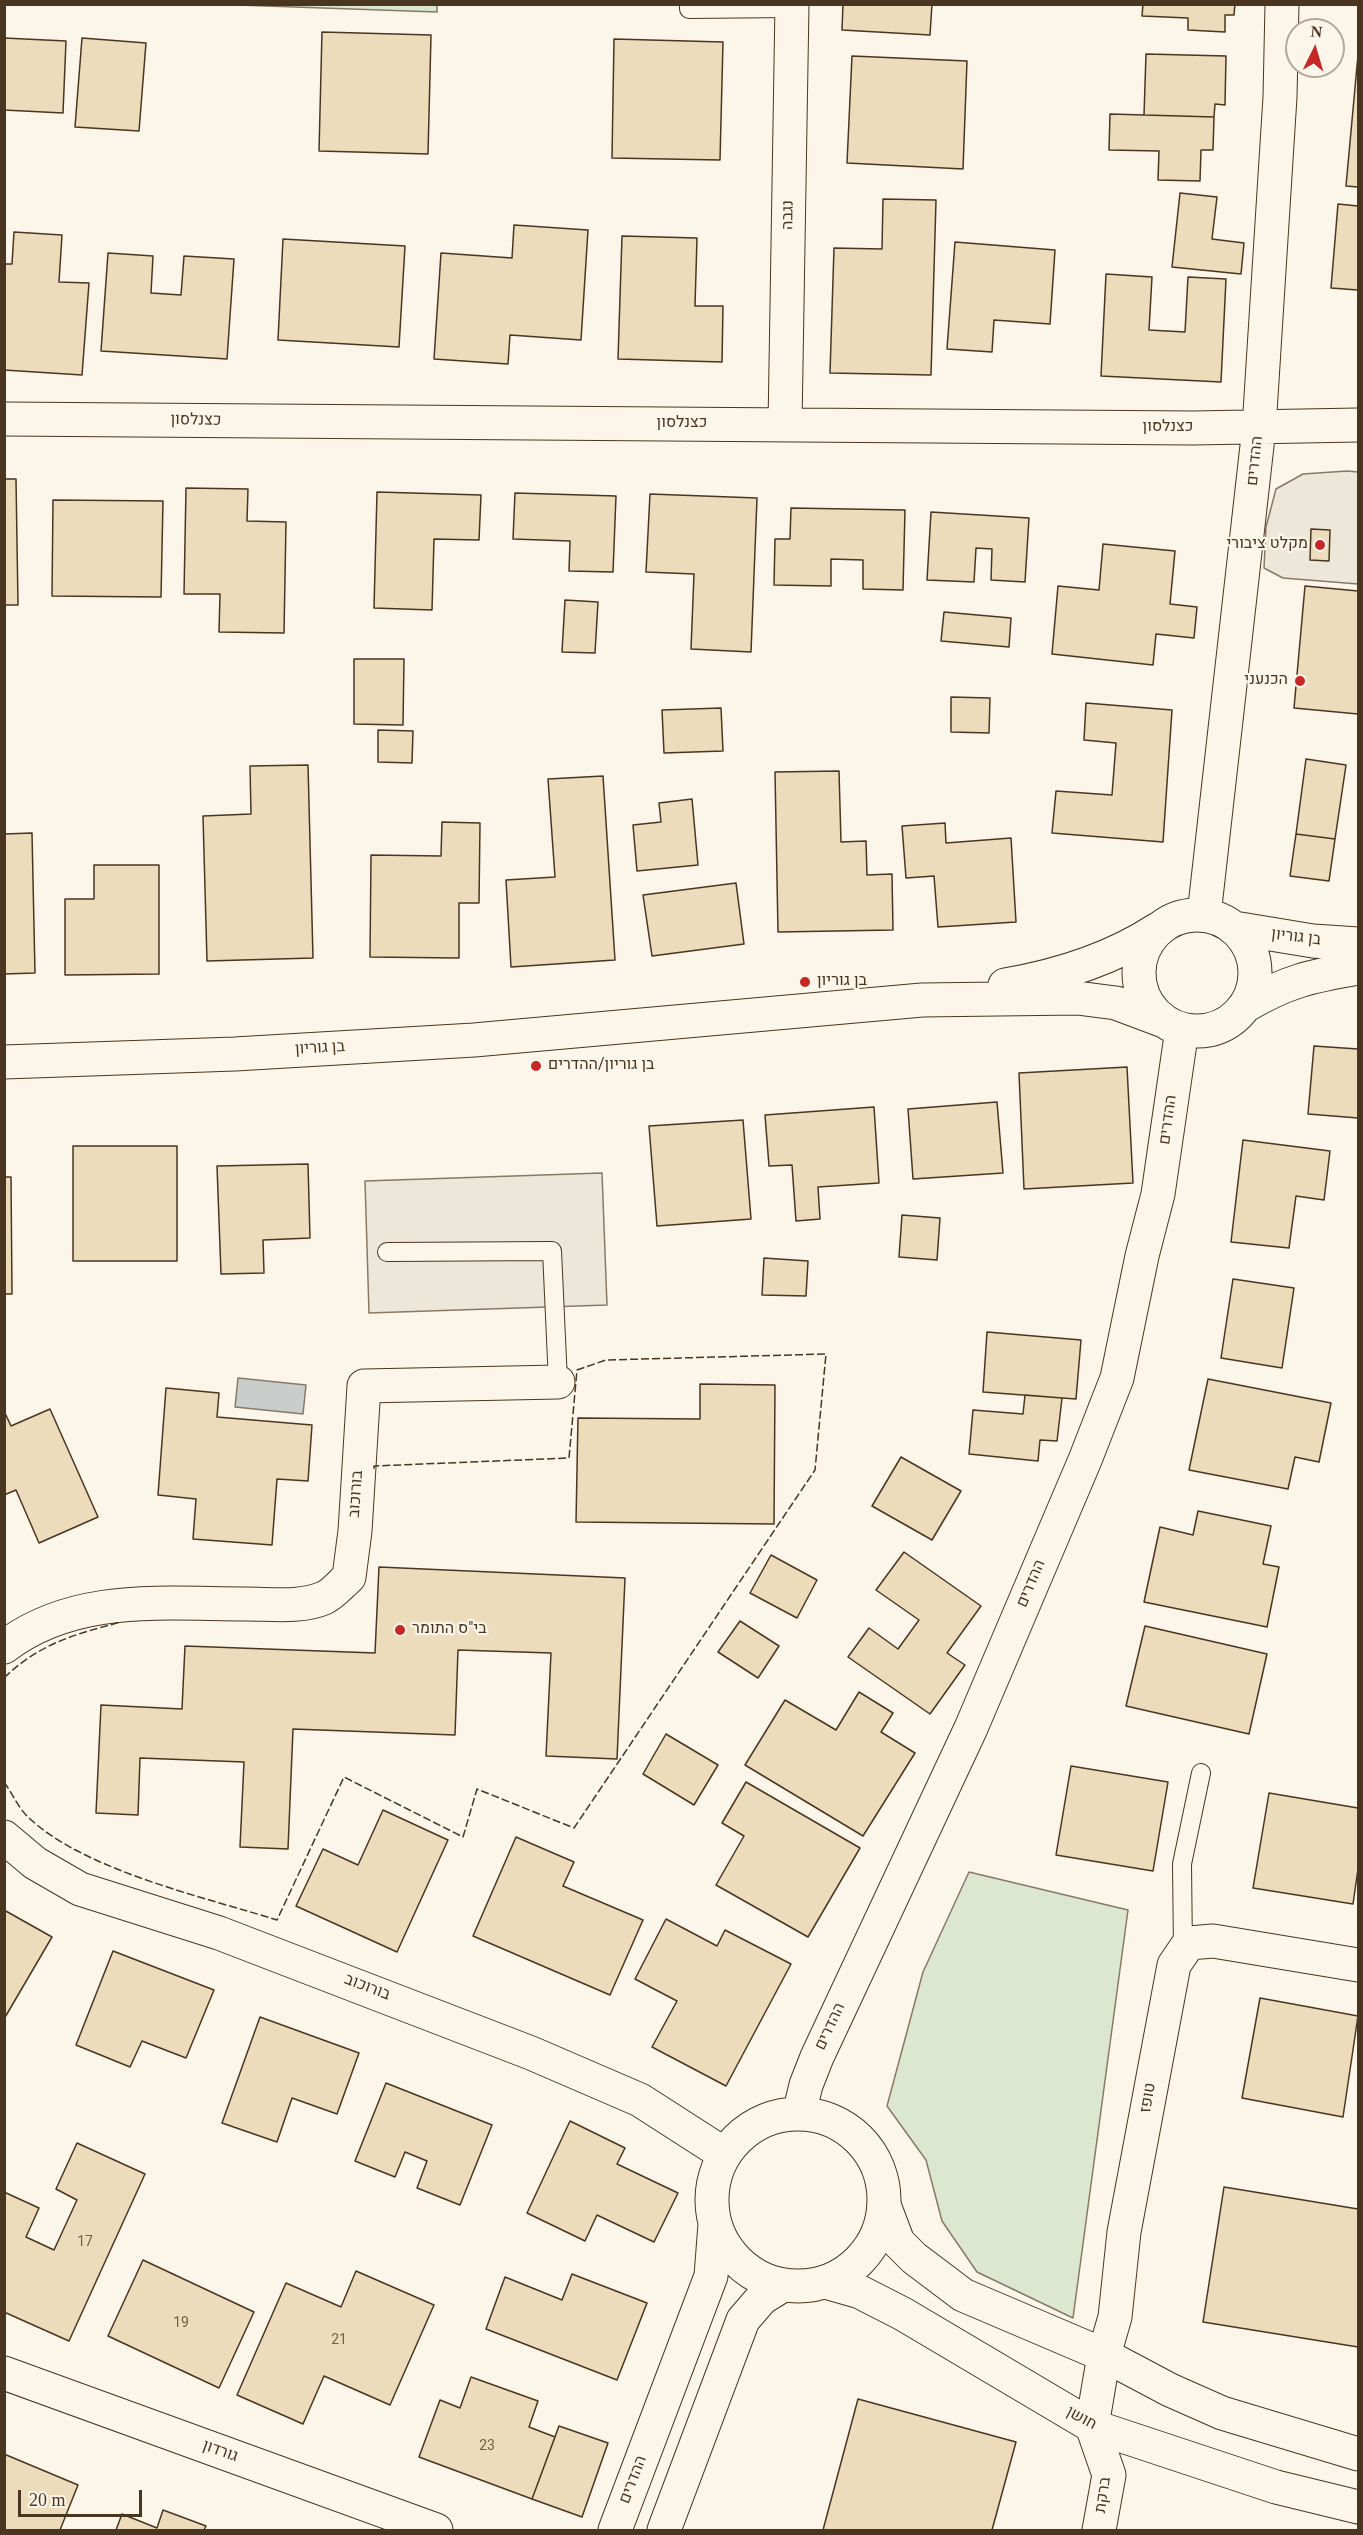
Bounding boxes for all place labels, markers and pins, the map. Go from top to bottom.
place label: מקלט ציבורי [1226,535,1308,555]
marker: מקלט ציבורי [1313,538,1327,552]
place label: הכנעני [1244,671,1288,691]
marker: הכנעני [1293,674,1307,688]
place label: בן גוריון [817,972,867,992]
marker: בן גוריון [798,975,812,989]
place label: בן גוריון/ההדרים [548,1056,655,1076]
marker: בן גוריון/ההדרים [529,1059,543,1073]
place label: בי"ס התומר [412,1620,487,1640]
marker: בי"ס התומר [393,1623,407,1637]

